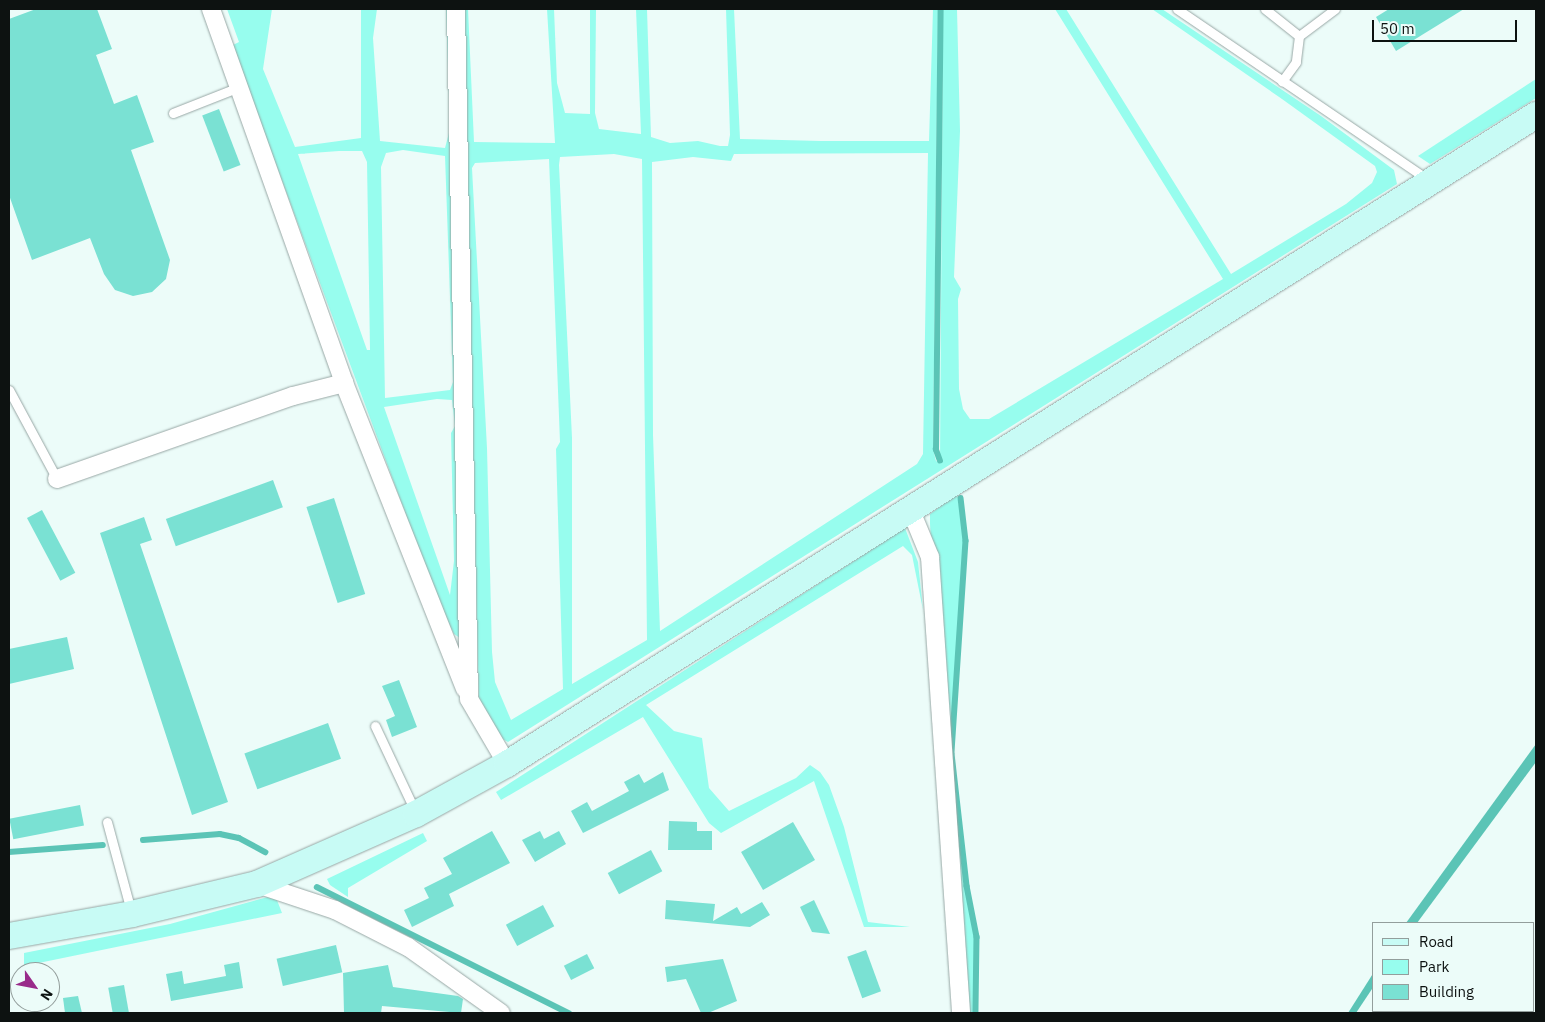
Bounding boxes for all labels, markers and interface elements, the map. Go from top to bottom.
scale bar [1375,10,1520,42]
text: 50 m [1380,19,1415,38]
legend [1372,922,1535,1012]
text: Road [1419,932,1454,951]
text: Park [1419,957,1449,976]
north arrow [10,962,60,1012]
text: Building [1419,982,1474,1001]
text: N [36,985,57,1004]

